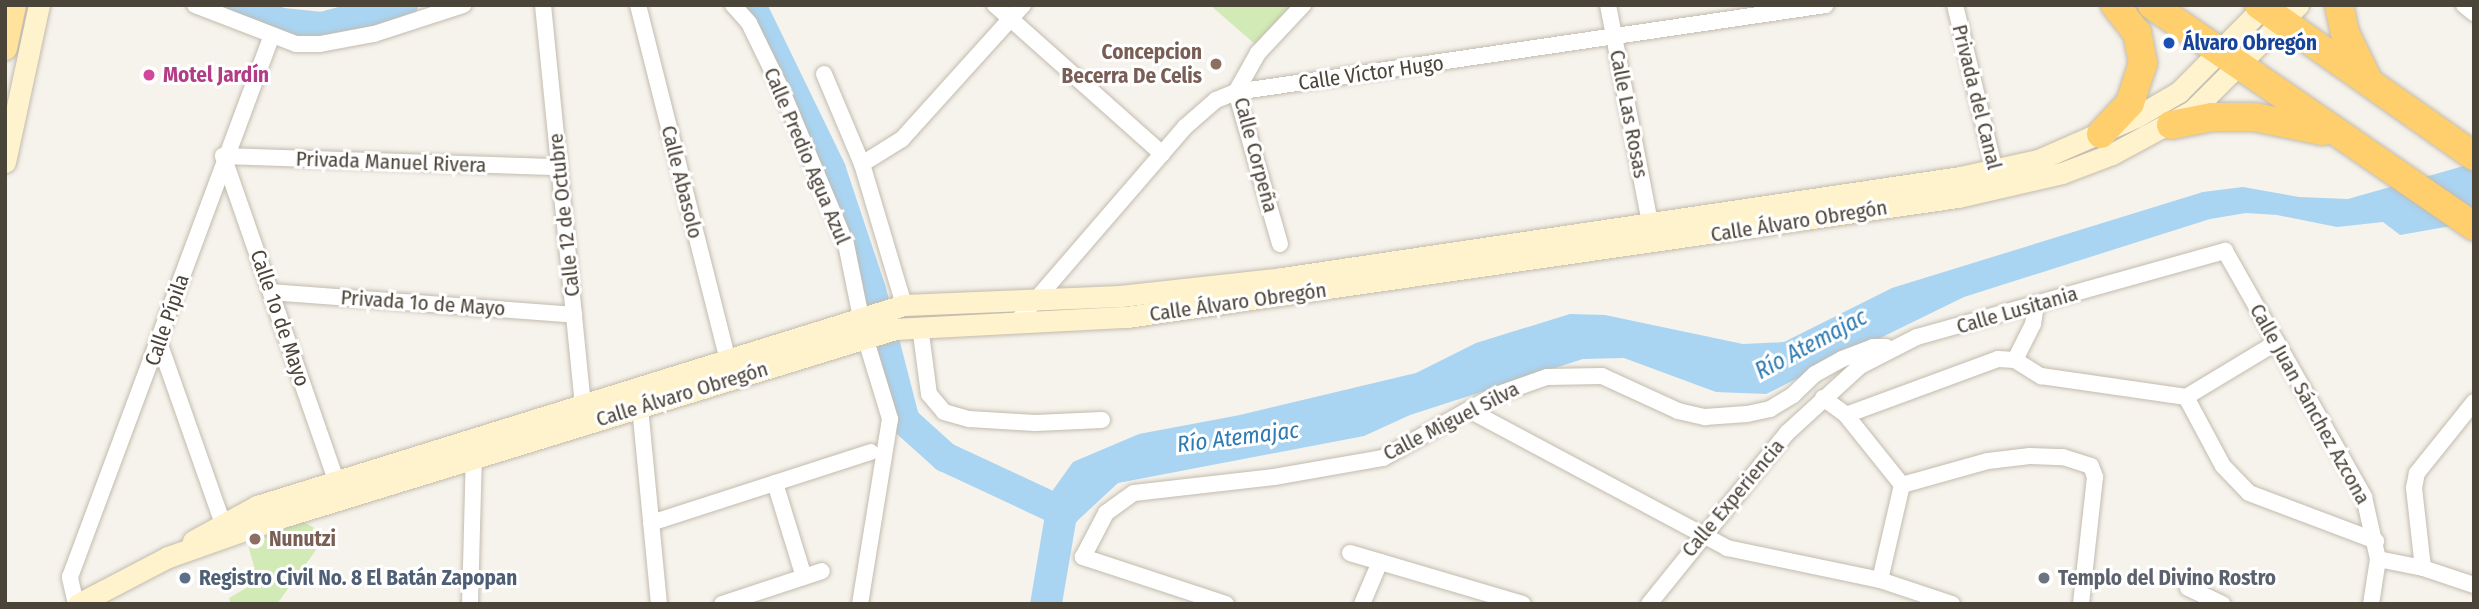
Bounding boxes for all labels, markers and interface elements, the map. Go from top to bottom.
street label: Privada del Canal [1947,22,2007,172]
place label: Álvaro Obregón [2183,30,2317,56]
marker: Álvaro Obregón [2161,35,2177,51]
place label: Concepcion Becerra De Celis [1062,39,1202,89]
street label: Calle Las Rosas [1604,48,1654,180]
street label: Calle Víctor Hugo [1297,50,1445,96]
marker: Concepcion Becerra De Celis [1208,56,1224,72]
place label: Motel Jardín [163,62,269,88]
street label: Calle Predio Agua Azul [758,64,856,248]
marker: Motel Jardín [141,67,157,83]
street label: Calle Corpeña [1229,95,1283,215]
street label: Calle Abasolo [656,123,708,241]
street label: Calle 12 de Octubre [543,132,585,298]
street label: Privada Manuel Rivera [295,146,487,178]
street label: Calle Álvaro Obregón [1709,195,1889,247]
street label: Calle 1o de Mayo [245,246,315,390]
street label: Calle Pípila [140,271,194,369]
street label: Calle Álvaro Obregón [1148,277,1328,327]
street label: Calle Lusitania [1954,281,2080,339]
street label: Privada 1o de Mayo [340,285,506,321]
street label: Calle Juan Sánchez Azcona [2244,299,2376,509]
water label: Río Atemajac [1750,303,1872,385]
street label: Calle Álvaro Obregón [593,356,771,432]
street label: Calle Miguel Silva [1379,376,1523,466]
water label: Río Atemajac [1175,416,1301,458]
street label: Calle Experiencia [1676,434,1790,562]
place label: Nunutzi [269,526,336,552]
marker: Nunutzi [247,531,263,547]
place label: Registro Civil No. 8 El Batán Zapopan [199,565,517,591]
place label: Templo del Divino Rostro [2058,565,2276,591]
marker: Registro Civil No. 8 El Batán Zapopan [177,570,193,586]
marker: Templo del Divino Rostro [2036,570,2052,586]

